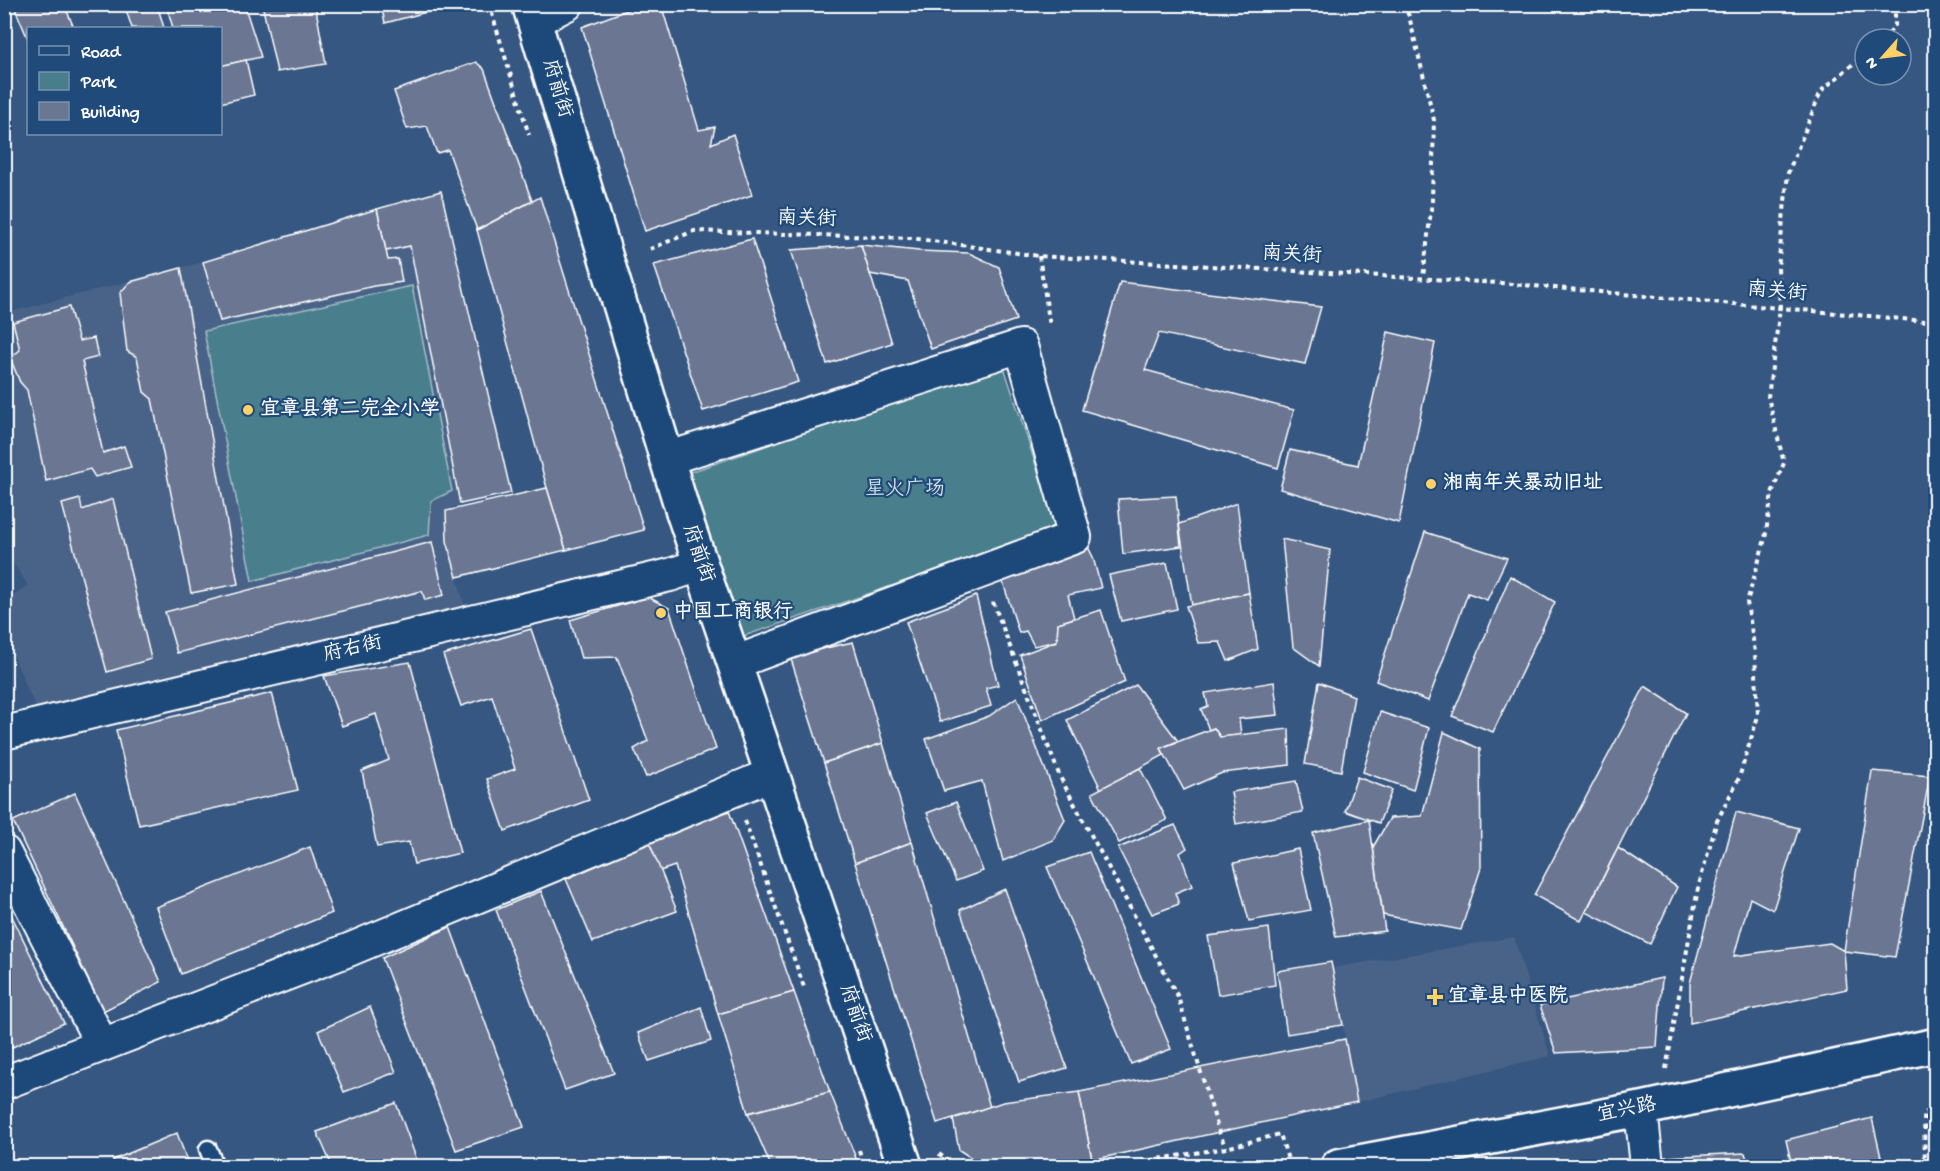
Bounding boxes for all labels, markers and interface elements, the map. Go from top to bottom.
legend [27,27,222,135]
north arrow [1853,27,1913,87]
text: Road [81,43,122,64]
text: N [1862,53,1884,71]
street label: 府前街 [536,56,578,121]
text: Park [80,73,117,94]
text: Building [80,103,140,124]
street label: 南关街 [777,205,837,233]
street label: 南关街 [1261,241,1323,269]
street label: 南关街 [1746,277,1808,307]
place label: 宜章县第二完全小学 [260,397,440,422]
marker: 宜章县第二完全小学 [241,403,255,417]
place label: 湘南年关暴动旧址 [1443,471,1603,496]
park label: 星火广场 [865,477,945,502]
marker: 湘南年关暴动旧址 [1424,477,1438,491]
street label: 府前街 [676,521,720,586]
place label: 中国工商银行 [673,600,793,625]
marker: 中国工商银行 [654,606,668,620]
street label: 府右街 [321,630,385,668]
street label: 府前街 [833,981,877,1046]
place label: 宜章县中医院 [1448,984,1568,1009]
marker: 宜章县中医院 [1426,988,1444,1006]
street label: 宜兴路 [1595,1092,1660,1128]

